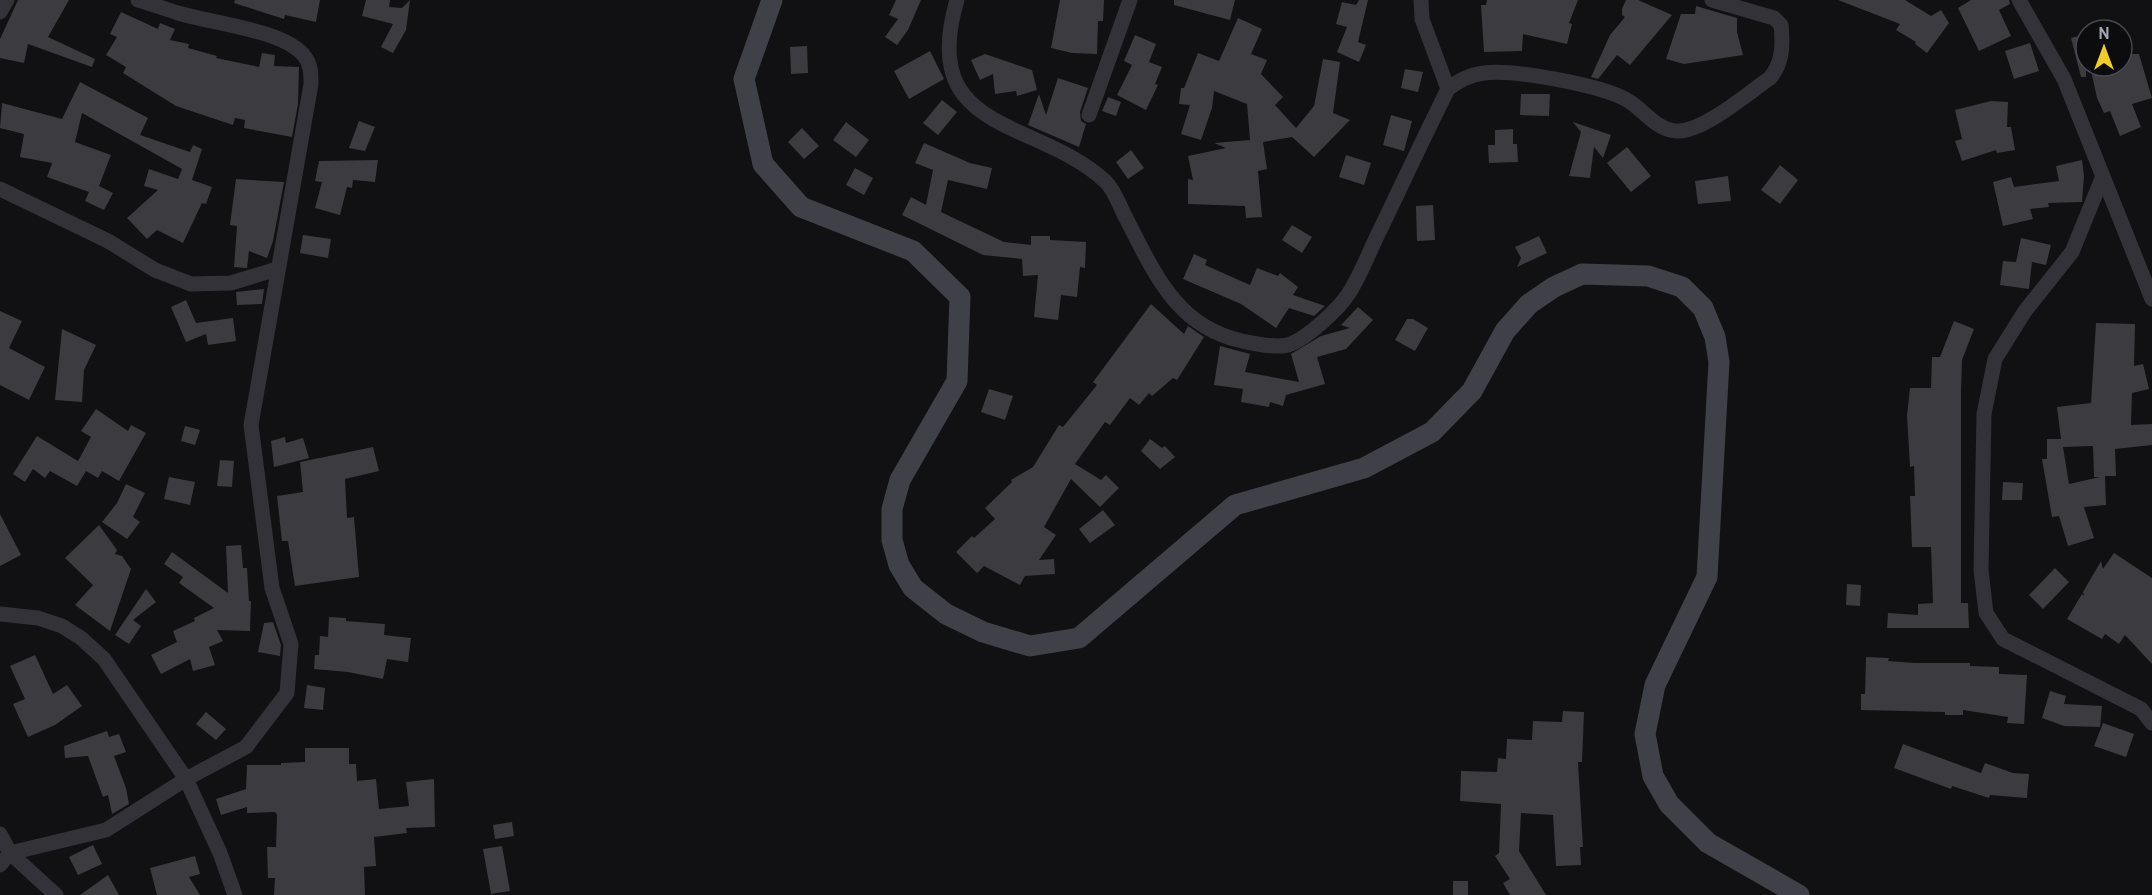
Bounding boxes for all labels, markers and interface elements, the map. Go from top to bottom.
north arrow [2074,18,2134,78]
text: N [2098,25,2110,45]

